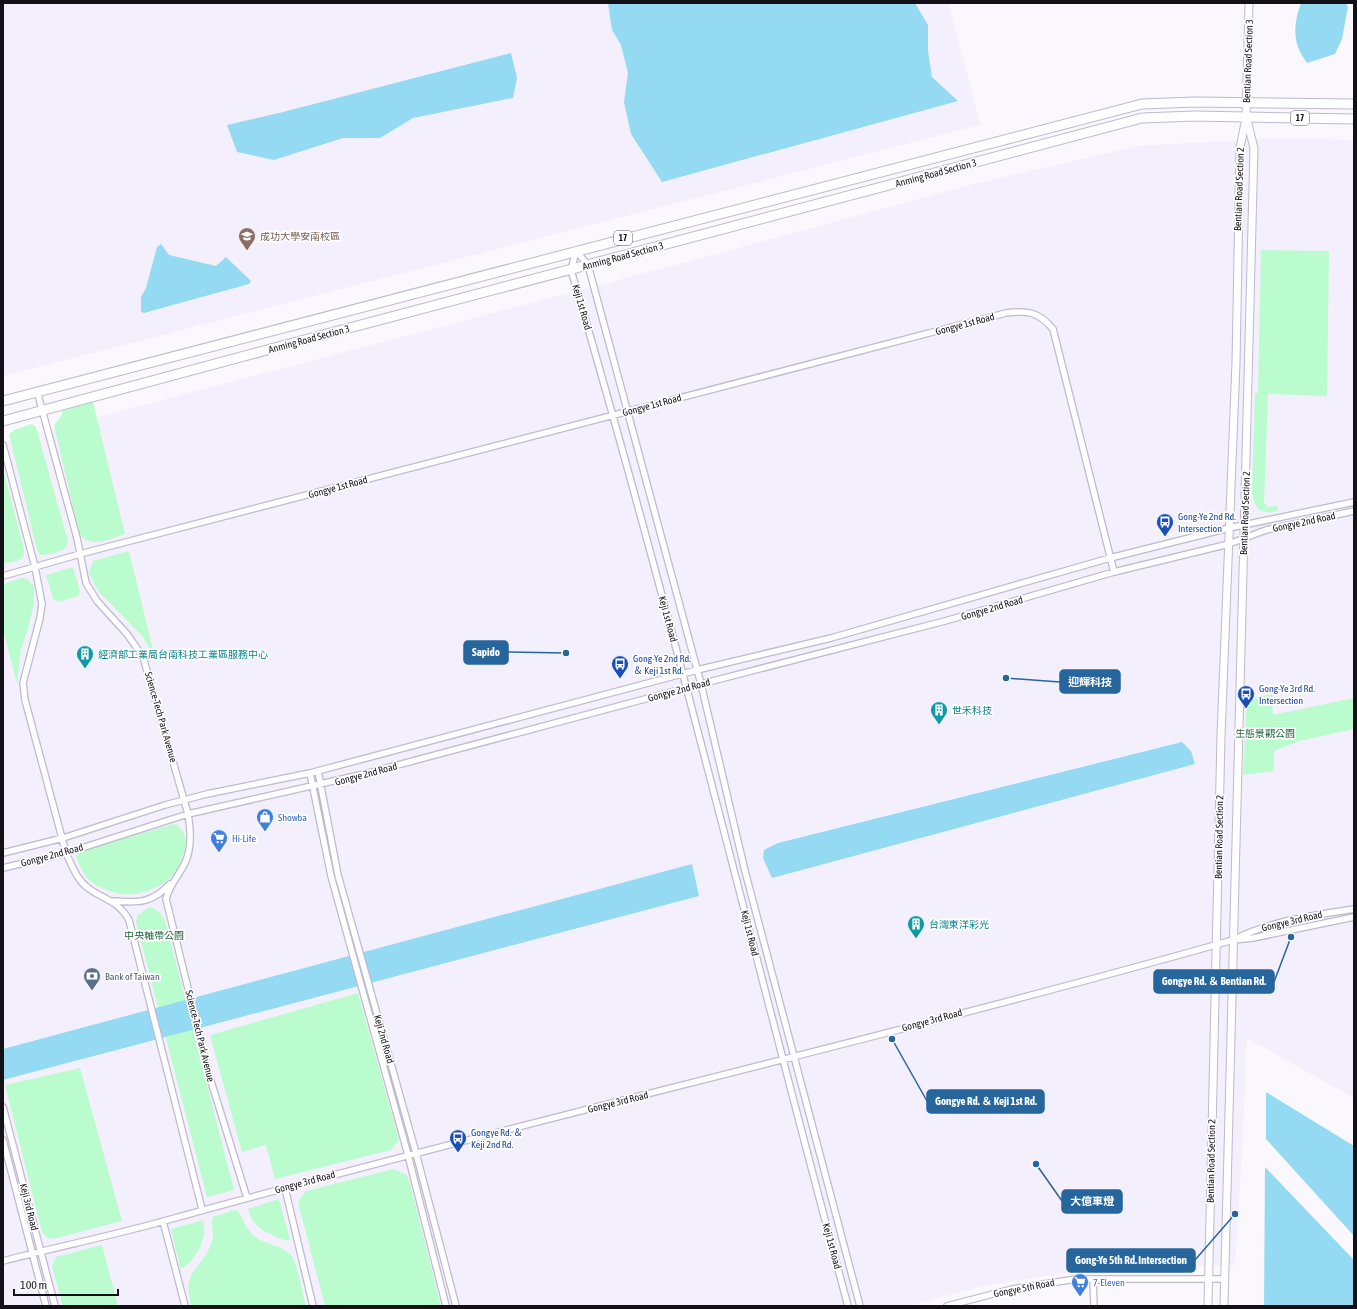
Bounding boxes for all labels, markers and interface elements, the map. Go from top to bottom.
street label: Bentian Road Section 3 [1241,19,1255,103]
road number: 17 [1291,111,1309,125]
street label: Bentian Road Section 2 [1232,147,1246,231]
street label: Anming Road Section 3 [894,157,978,189]
school or university icon: 成功大學安南校區 [237,226,257,251]
place label: 成功大學安南校區 [260,231,340,242]
road number: 17 [614,231,632,245]
street label: Anming Road Section 3 [581,240,665,272]
street label: Keji 1st Road [570,283,594,331]
street label: Gongye 1st Road [934,311,996,337]
street label: Anming Road Section 3 [267,323,351,355]
street label: Gongye 1st Road [621,392,683,418]
street label: Bentian Road Section 2 [1238,471,1252,555]
street label: Gongye 1st Road [307,474,369,500]
street label: Gongye 2nd Road [1272,510,1337,534]
place label: Gong-Ye 2nd Rd. Intersection [1178,511,1236,534]
bus stop icon: Gong-Ye 2nd Rd. Intersection [1155,512,1175,537]
street label: Gongye 2nd Road [960,594,1024,622]
street label: Keji 1st Road [657,595,679,643]
callout: Sapido [464,641,508,664]
building icon: 經濟部工業局台南科技工業區服務中心 [75,644,95,669]
text: Sapido [472,646,500,658]
place label: 經濟部工業局台南科技工業區服務中心 [98,649,268,660]
place label: Gong-Ye 2nd Rd. ＆ Keji 1st Rd. [633,653,691,676]
bus stop icon: Gong-Ye 2nd Rd. ＆ Keji 1st Rd. [610,654,630,679]
street label: Science-Tech Park Avenue [143,670,179,764]
callout: 迎輝科技 [1060,670,1120,693]
street label: Gongye 2nd Road [647,676,711,704]
text: 迎輝科技 [1068,676,1112,688]
place label: Gong-Ye 3rd Rd. Intersection [1259,683,1315,706]
bus stop icon: Gong-Ye 3rd Rd. Intersection [1236,684,1256,709]
building icon: 世禾科技 [929,700,949,725]
place label: 世禾科技 [952,705,992,716]
park label: 生態景觀公園 [1235,728,1295,739]
street label: Gongye 2nd Road [334,760,398,788]
street label: Bentian Road Section 2 [1213,795,1225,879]
shop icon: Showba [255,807,275,832]
place label: Showba [278,812,307,823]
supermarket icon: Hi-Life [209,828,229,853]
place label: Hi-Life [232,833,257,844]
street label: Gongye 2nd Road [20,841,84,869]
street label: Keji 1st Road [739,909,761,957]
street label: Gongye 3rd Road [1261,909,1324,933]
building icon: 台灣東洋彩光 [906,914,926,939]
place label: 台灣東洋彩光 [929,919,989,930]
park label: 中央軸帶公園 [124,930,184,941]
bank icon: Bank of Taiwan [82,966,102,991]
callout: Gongye Rd. ＆ Bentian Rd. [1154,970,1274,993]
place label: Bank of Taiwan [105,971,160,982]
text: Gongye Rd. ＆ Bentian Rd. [1162,975,1266,987]
street label: Science-Tech Park Avenue [183,989,217,1083]
street label: Gongye 3rd Road [901,1007,964,1033]
street label: Keji 2nd Road [372,1013,396,1065]
street label: Gongye 3rd Road [587,1089,650,1115]
callout: Gongye Rd. ＆ Keji 1st Rd. [927,1090,1044,1113]
text: Gongye Rd. ＆ Keji 1st Rd. [935,1095,1037,1107]
street label: Bentian Road Section 2 [1205,1119,1217,1203]
place label: Gongye Rd. ＆ Keji 2nd Rd. [471,1127,523,1150]
bus stop icon: Gongye Rd. ＆ Keji 2nd Rd. [448,1128,468,1153]
street label: Gongye 3rd Road [274,1169,337,1195]
street label: Keji 3rd Road [18,1182,40,1232]
callout: 大億車燈 [1062,1190,1122,1213]
text: 大億車燈 [1070,1195,1115,1207]
street label: Keji 1st Road [821,1222,843,1270]
callout: Gong-Ye 5th Rd. Intersection [1067,1249,1195,1272]
text: Gong-Ye 5th Rd. Intersection [1075,1254,1187,1266]
scale bar [14,1271,118,1297]
supermarket icon: 7-Eleven [1070,1272,1090,1297]
street label: Gongye 5th Road [993,1277,1056,1299]
place label: 7-Eleven [1093,1277,1125,1288]
text: 100 m [20,1278,47,1292]

